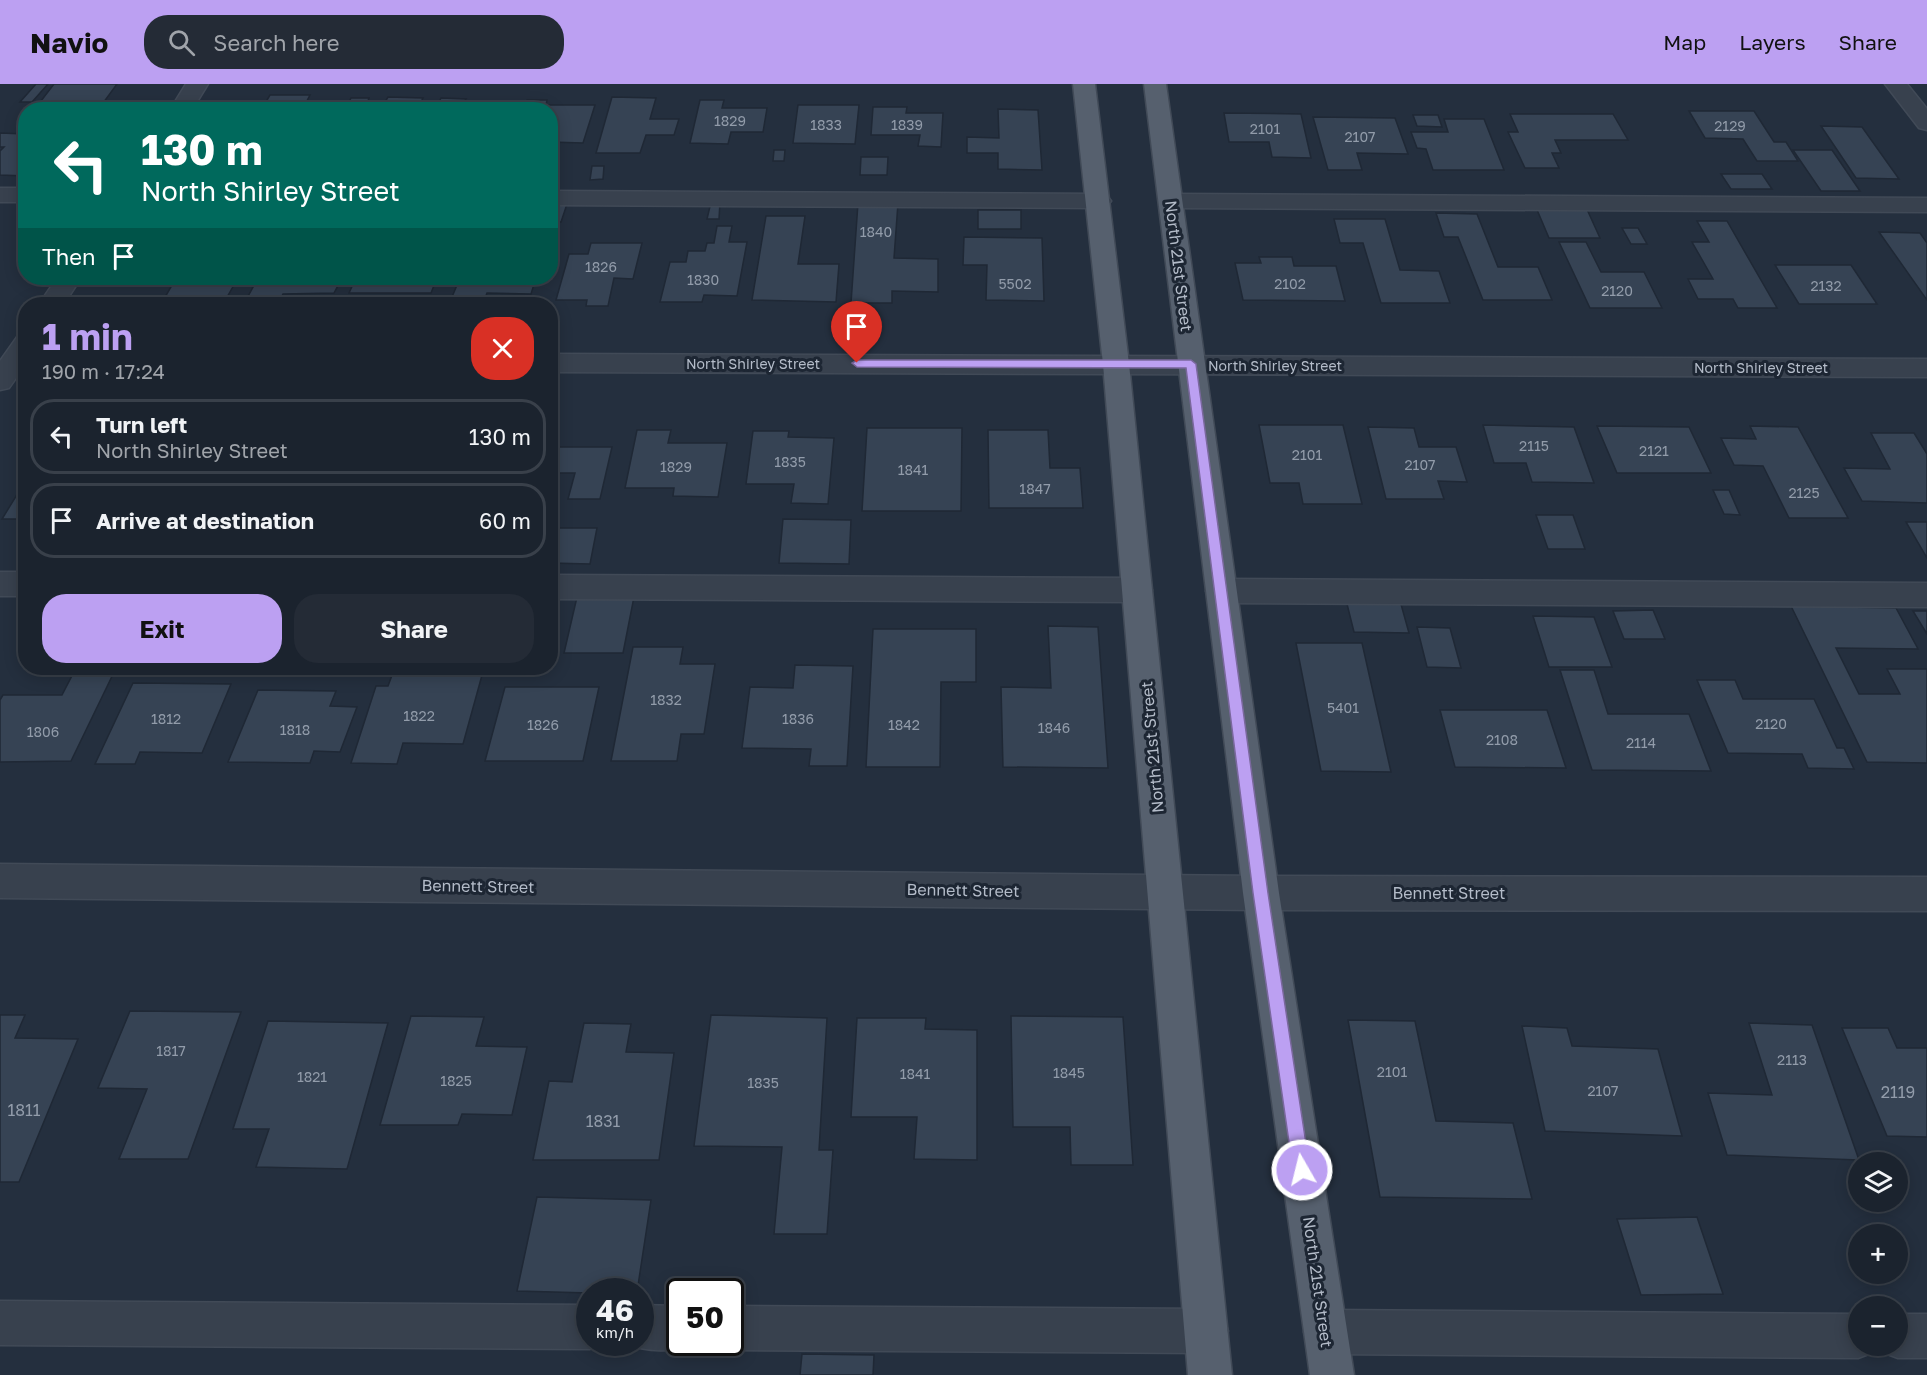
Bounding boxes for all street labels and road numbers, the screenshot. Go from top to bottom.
street label: North 21st Street [1161,199,1197,333]
street label: North Shirley Street [686,355,820,372]
street label: North Shirley Street [1208,357,1342,374]
street label: North Shirley Street [1694,359,1828,376]
street label: North 21st Street [1136,680,1168,814]
street label: Bennett Street [421,875,535,897]
street label: Bennett Street [906,879,1020,901]
street label: Bennett Street [1393,883,1505,903]
street label: North 21st Street [1299,1215,1337,1349]

